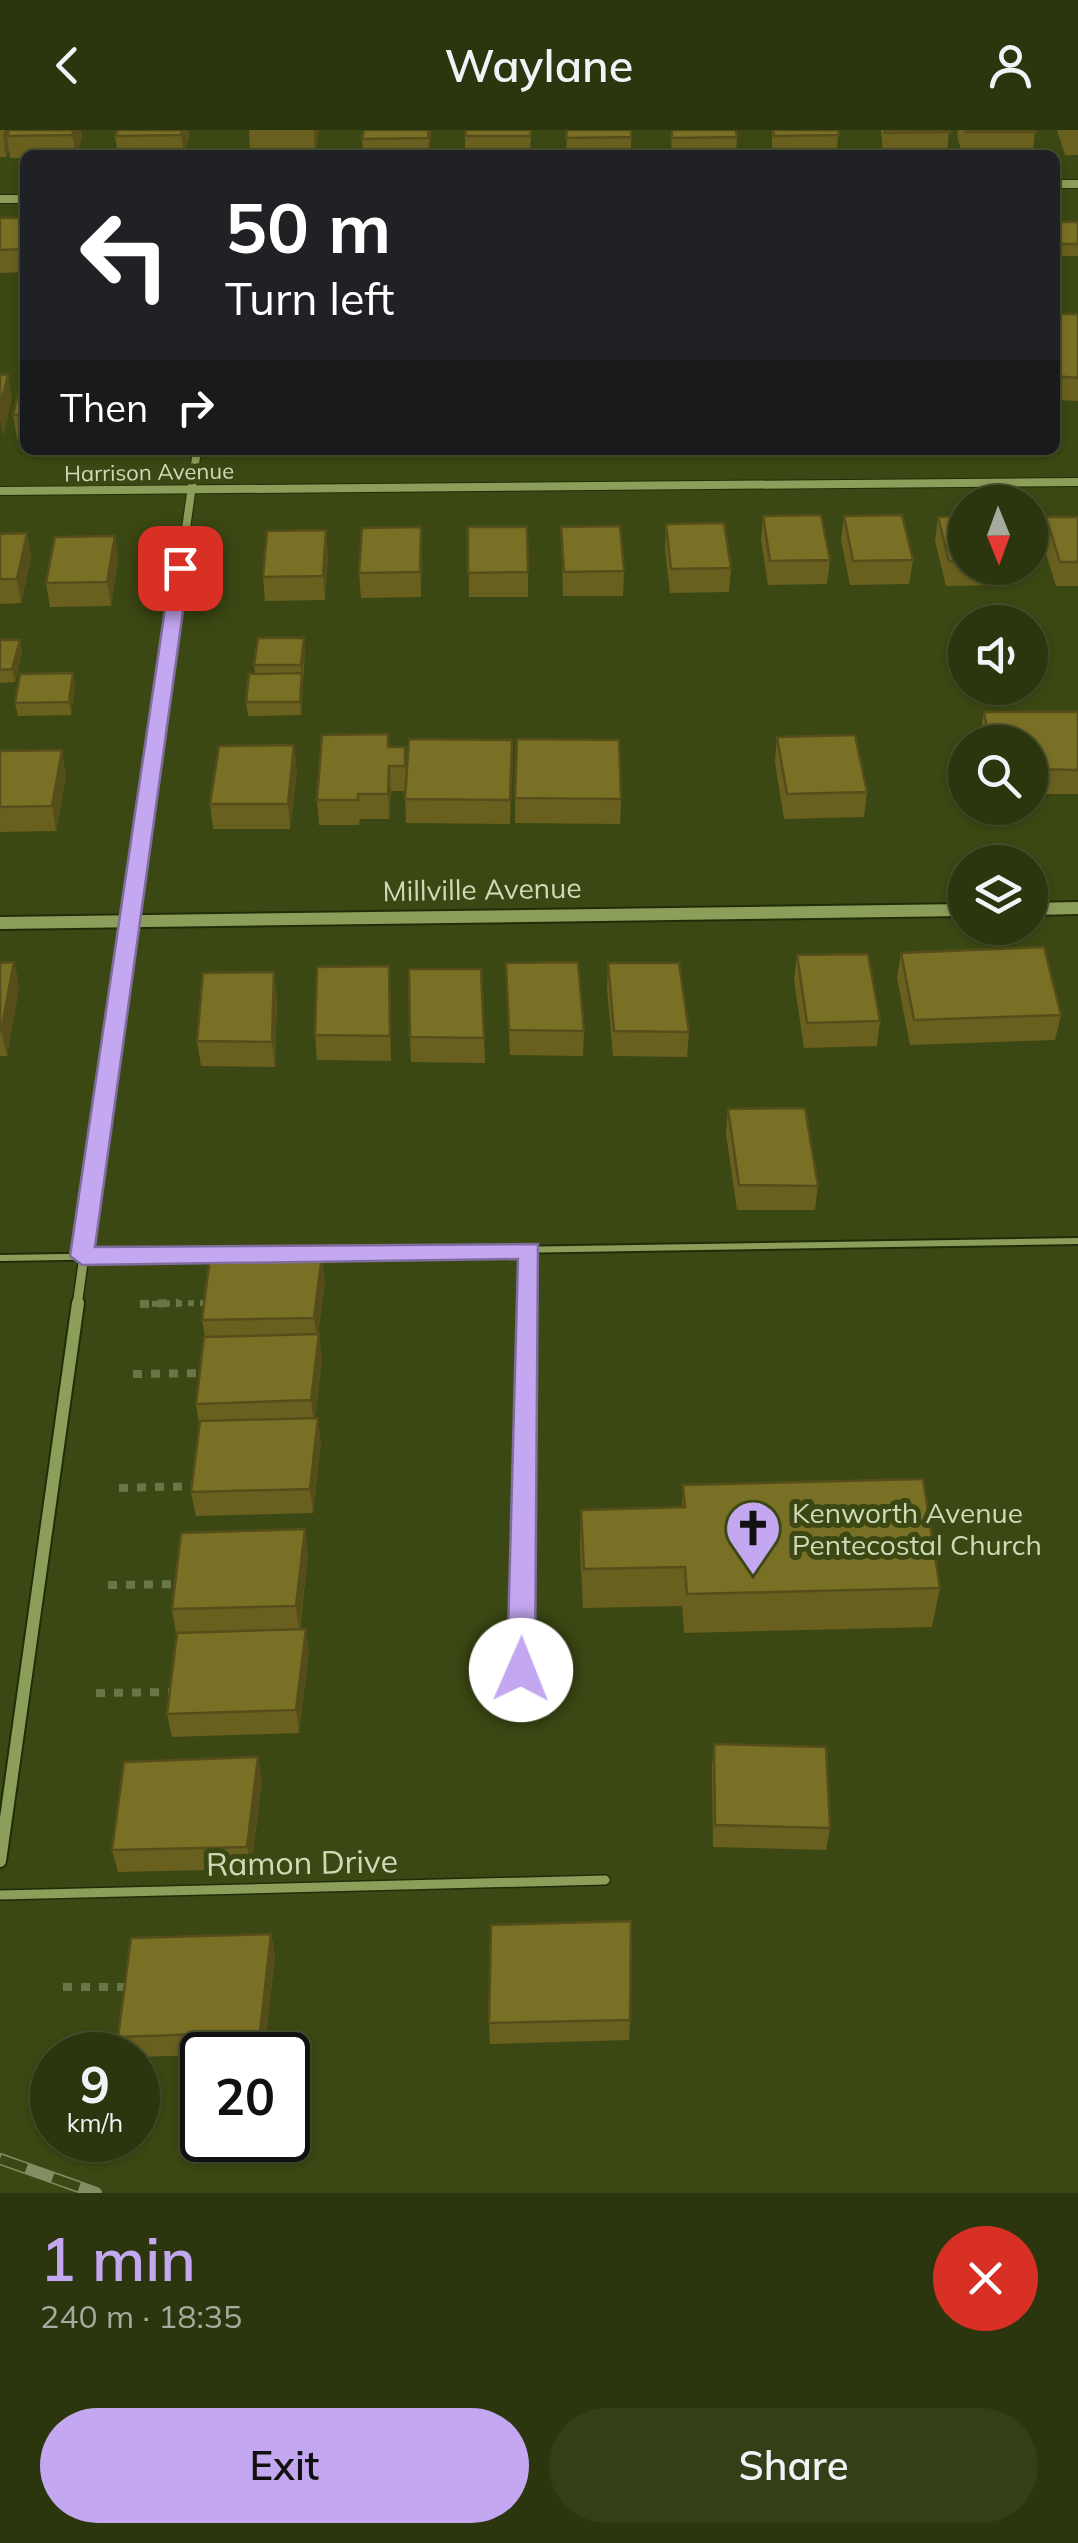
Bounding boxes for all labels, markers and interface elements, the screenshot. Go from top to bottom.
text: Waylane [445,37,633,93]
icon: back [40,38,95,93]
icon: person [983,38,1038,93]
text: 50 m [225,183,391,271]
icon: left [60,190,190,320]
text: Turn left [225,270,394,326]
icon: right [168,380,223,435]
text: Then [60,384,148,432]
street label: Harrison Avenue [64,457,234,487]
north arrow [948,485,1048,585]
map controls [948,485,1048,945]
pin [138,526,223,611]
icon: arrive [153,541,208,596]
button: sound [948,605,1048,705]
button: search [948,725,1048,825]
button: layers [948,845,1048,945]
street label: Millville Avenue [382,870,582,908]
place label: Kenworth Avenue Pentecostal Church [792,1495,1042,1562]
church icon: Kenworth Avenue Pentecostal Church [723,1498,783,1577]
position arrow [469,1618,573,1722]
street label: Ramon Drive [206,1840,398,1884]
speed limit sign: 20 [180,2032,310,2162]
text: 9 [80,2053,110,2116]
text: km/h [67,2107,123,2138]
text: 1 min [40,2221,196,2296]
button: close [933,2226,1038,2331]
text: 240 m · 18:35 [40,2296,242,2336]
button: Exit [40,2408,529,2523]
button: Share [549,2408,1038,2523]

